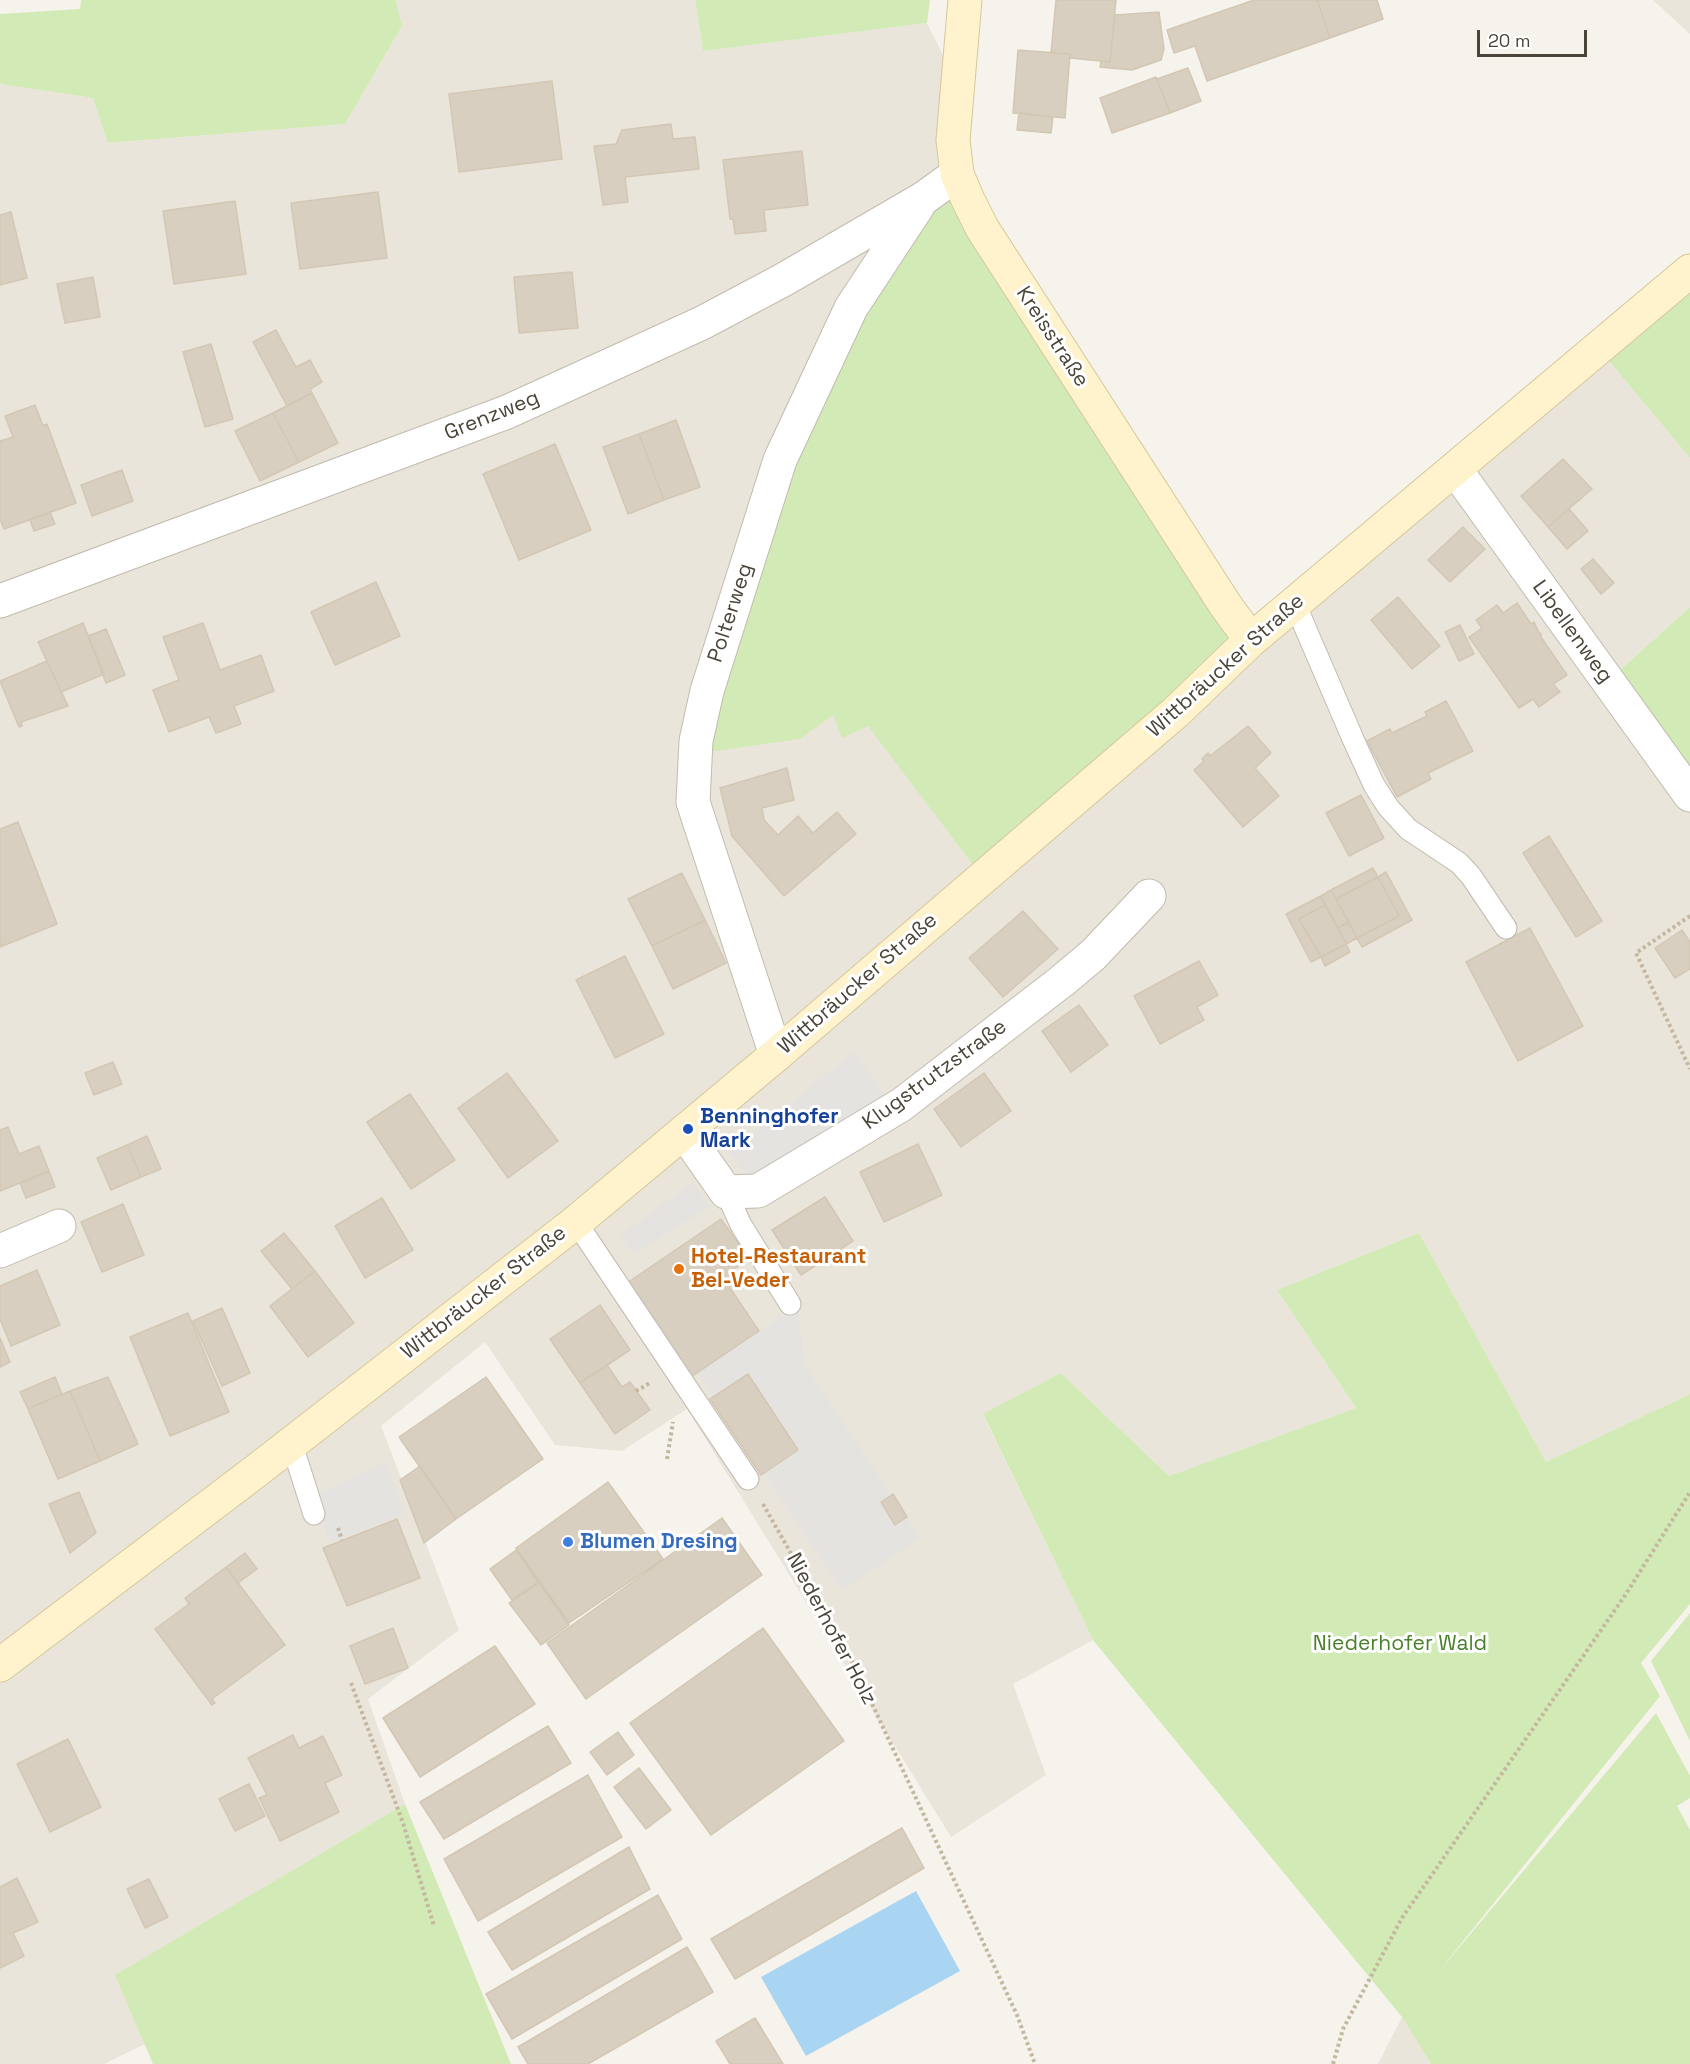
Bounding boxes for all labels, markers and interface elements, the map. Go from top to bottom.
scale bar [1480,18,1590,56]
text: 20 m [1488,29,1531,52]
street label: Kreisstraße [1010,282,1094,392]
street label: Grenzweg [441,386,543,446]
street label: Polterweg [703,560,759,666]
street label: Libellenweg [1526,576,1618,688]
street label: Wittbräucker Straße [1142,589,1310,743]
street label: Wittbräucker Straße [773,908,943,1060]
street label: Klugstrutzstraße [858,1014,1012,1136]
place label: Benninghofer Mark [700,1104,839,1154]
marker: Benninghofer Mark [681,1122,695,1136]
street label: Wittbräucker Straße [396,1221,572,1365]
place label: Hotel-Restaurant Bel-Veder [691,1244,866,1294]
marker: Hotel-Restaurant Bel-Veder [672,1262,686,1276]
place label: Blumen Dresing [580,1529,738,1555]
marker: Blumen Dresing [561,1535,575,1549]
street label: Niederhofer Holz [780,1549,882,1709]
park label: Niederhofer Wald [1313,1631,1487,1657]

